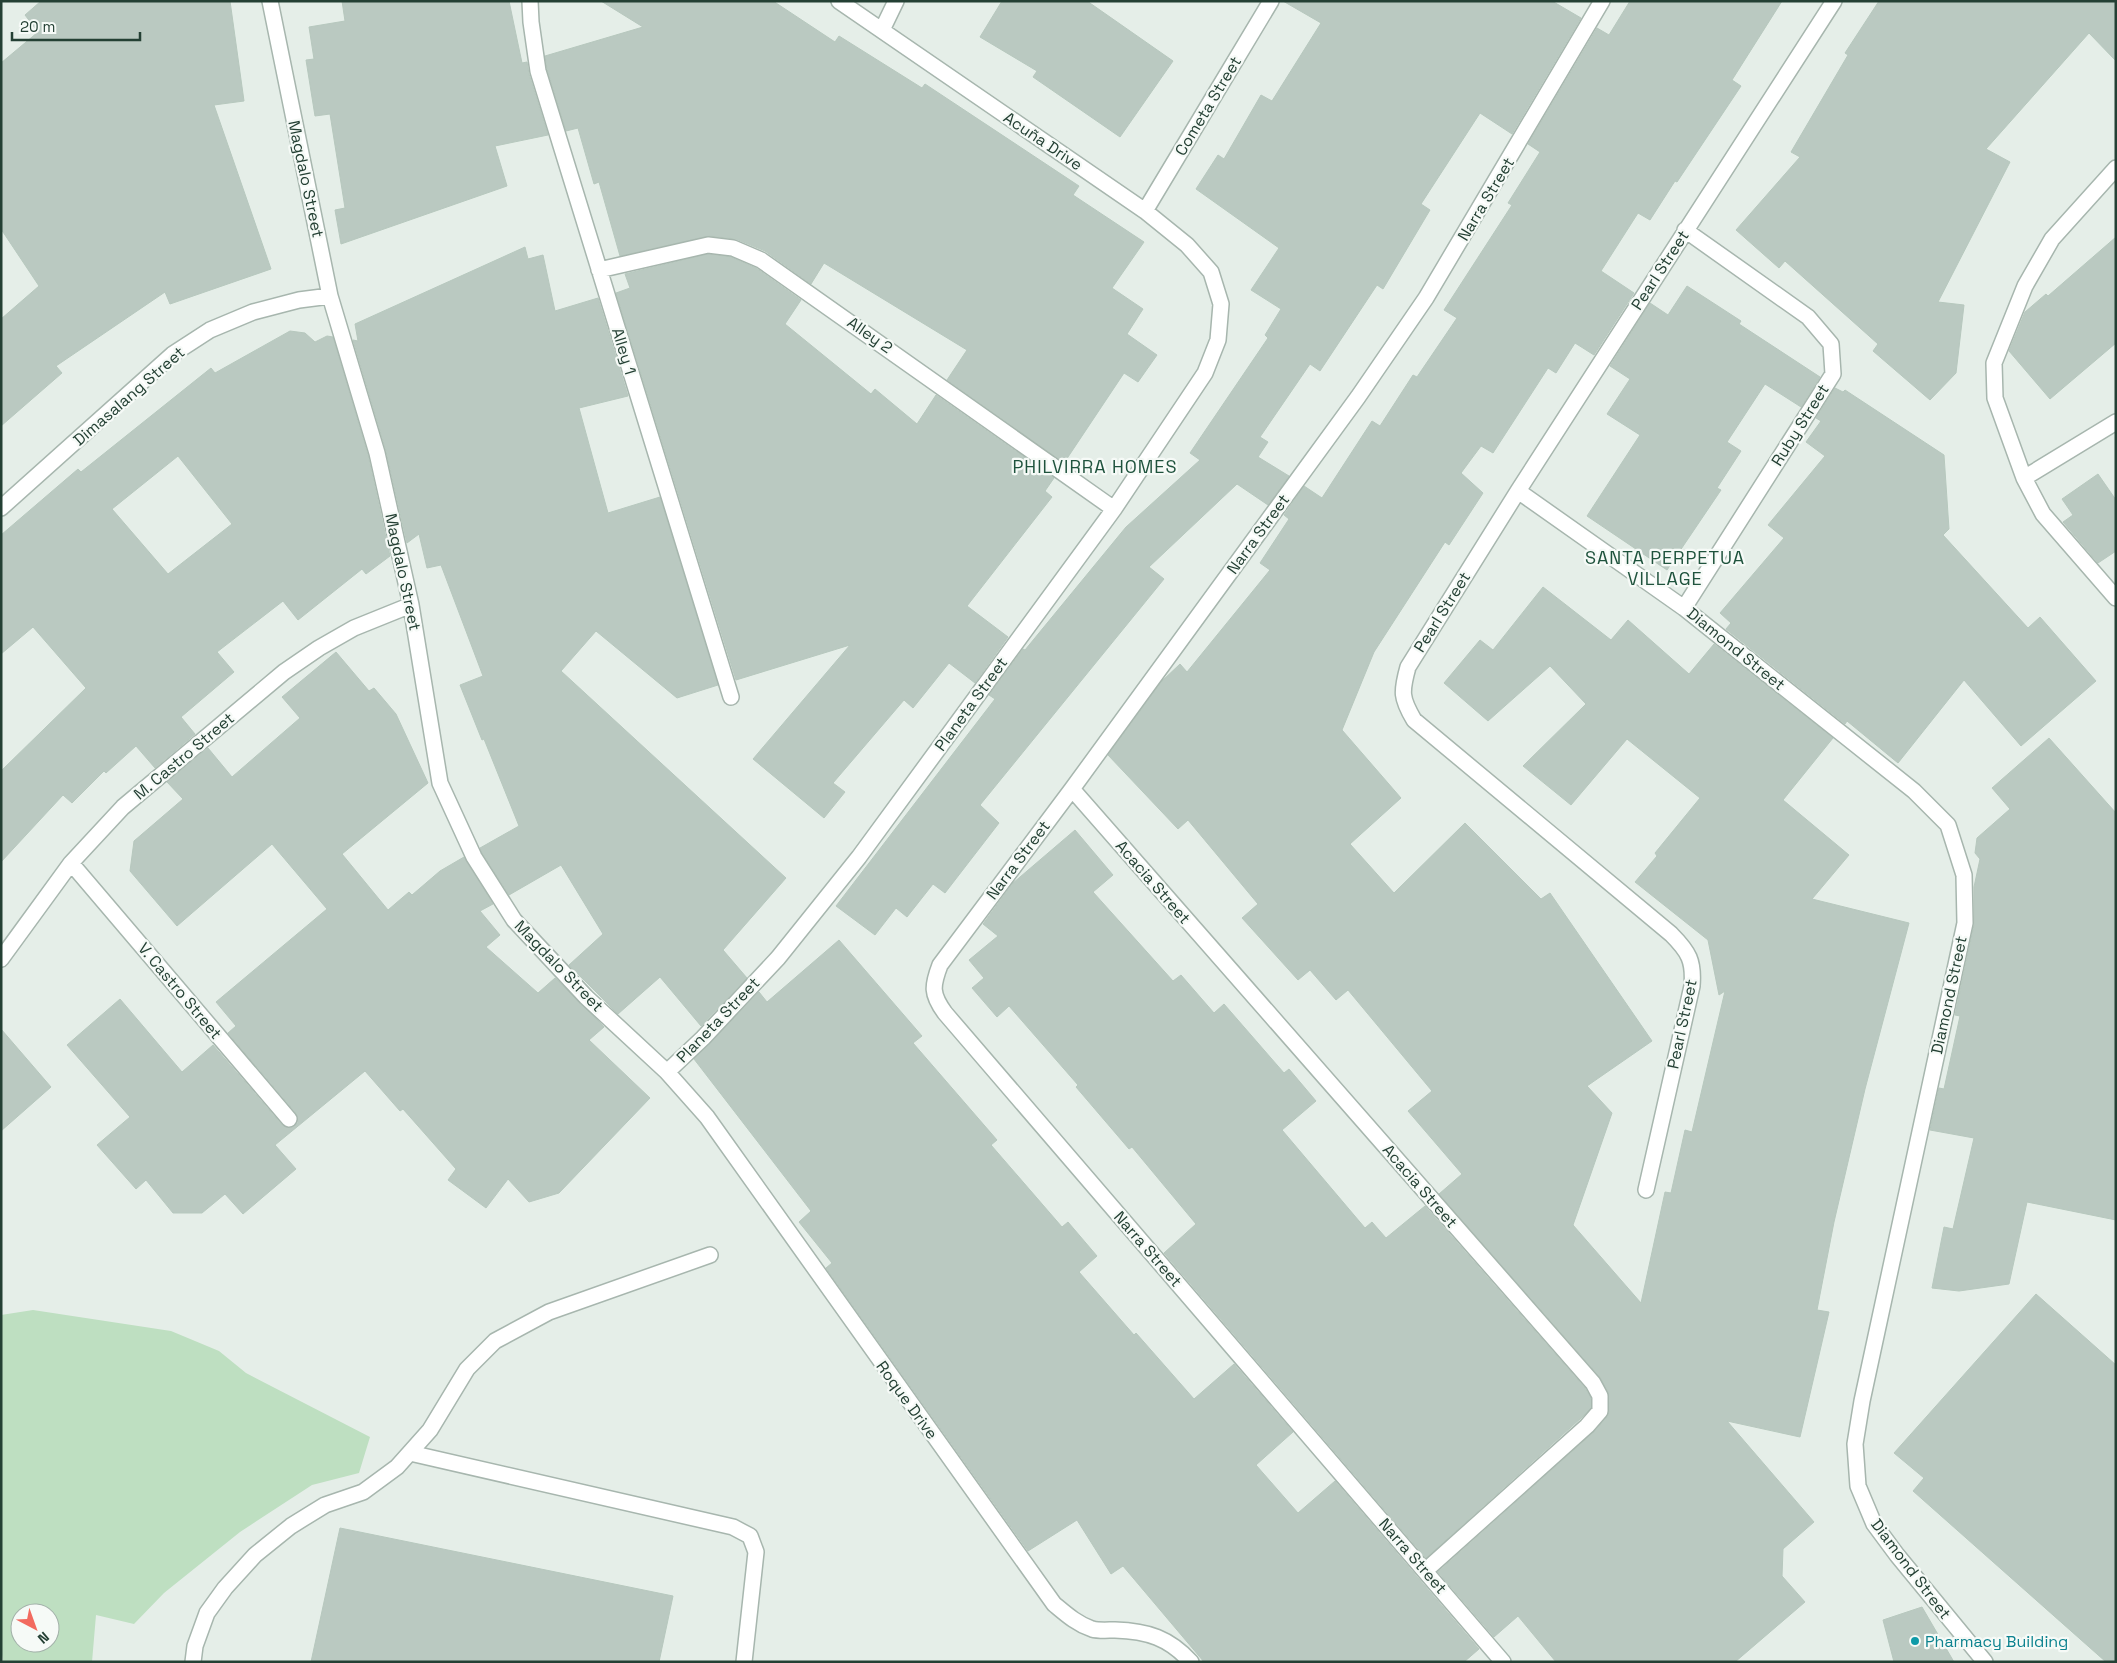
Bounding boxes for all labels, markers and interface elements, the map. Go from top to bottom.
scale bar [12,10,140,42]
text: 20 m [20,17,55,36]
street label: Cometa Street [1170,52,1246,160]
street label: Acuña Drive [999,107,1087,175]
street label: Magdalo Street [283,118,329,240]
street label: Narra Street [1453,153,1519,245]
street label: Pearl Street [1626,226,1694,314]
street label: Alley 2 [843,312,897,358]
street label: Alley 1 [607,325,641,377]
street label: Dimasalang Street [69,342,189,450]
street label: Ruby Street [1766,380,1834,470]
district label: PHILVIRRA HOMES [1013,455,1178,478]
street label: Narra Street [1222,490,1294,578]
street label: Magdalo Street [380,511,426,633]
district label: SANTA PERPETUA VILLAGE [1585,546,1745,590]
street label: Pearl Street [1409,568,1475,656]
street label: Diamond Street [1683,603,1789,695]
street label: Planeta Street [930,653,1012,755]
street label: M. Castro Street [129,708,239,804]
street label: Narra Street [981,816,1055,904]
street label: Acacia Street [1111,836,1195,928]
street label: Magdalo Street [510,916,608,1016]
street label: Diamond Street [1926,934,1972,1056]
street label: V. Castro Street [133,938,227,1044]
street label: Planeta Street [672,973,764,1067]
street label: Pearl Street [1662,977,1702,1071]
street label: Acacia Street [1378,1140,1462,1232]
street label: Narra Street [1109,1207,1187,1291]
street label: Roque Drive [871,1357,943,1443]
street label: Narra Street [1374,1514,1452,1598]
street label: Diamond Street [1866,1515,1956,1623]
north arrow [10,1603,60,1653]
text: N [34,1628,53,1648]
place label: Pharmacy Building [1925,1631,2068,1652]
marker: Pharmacy Building [1909,1635,1921,1647]

